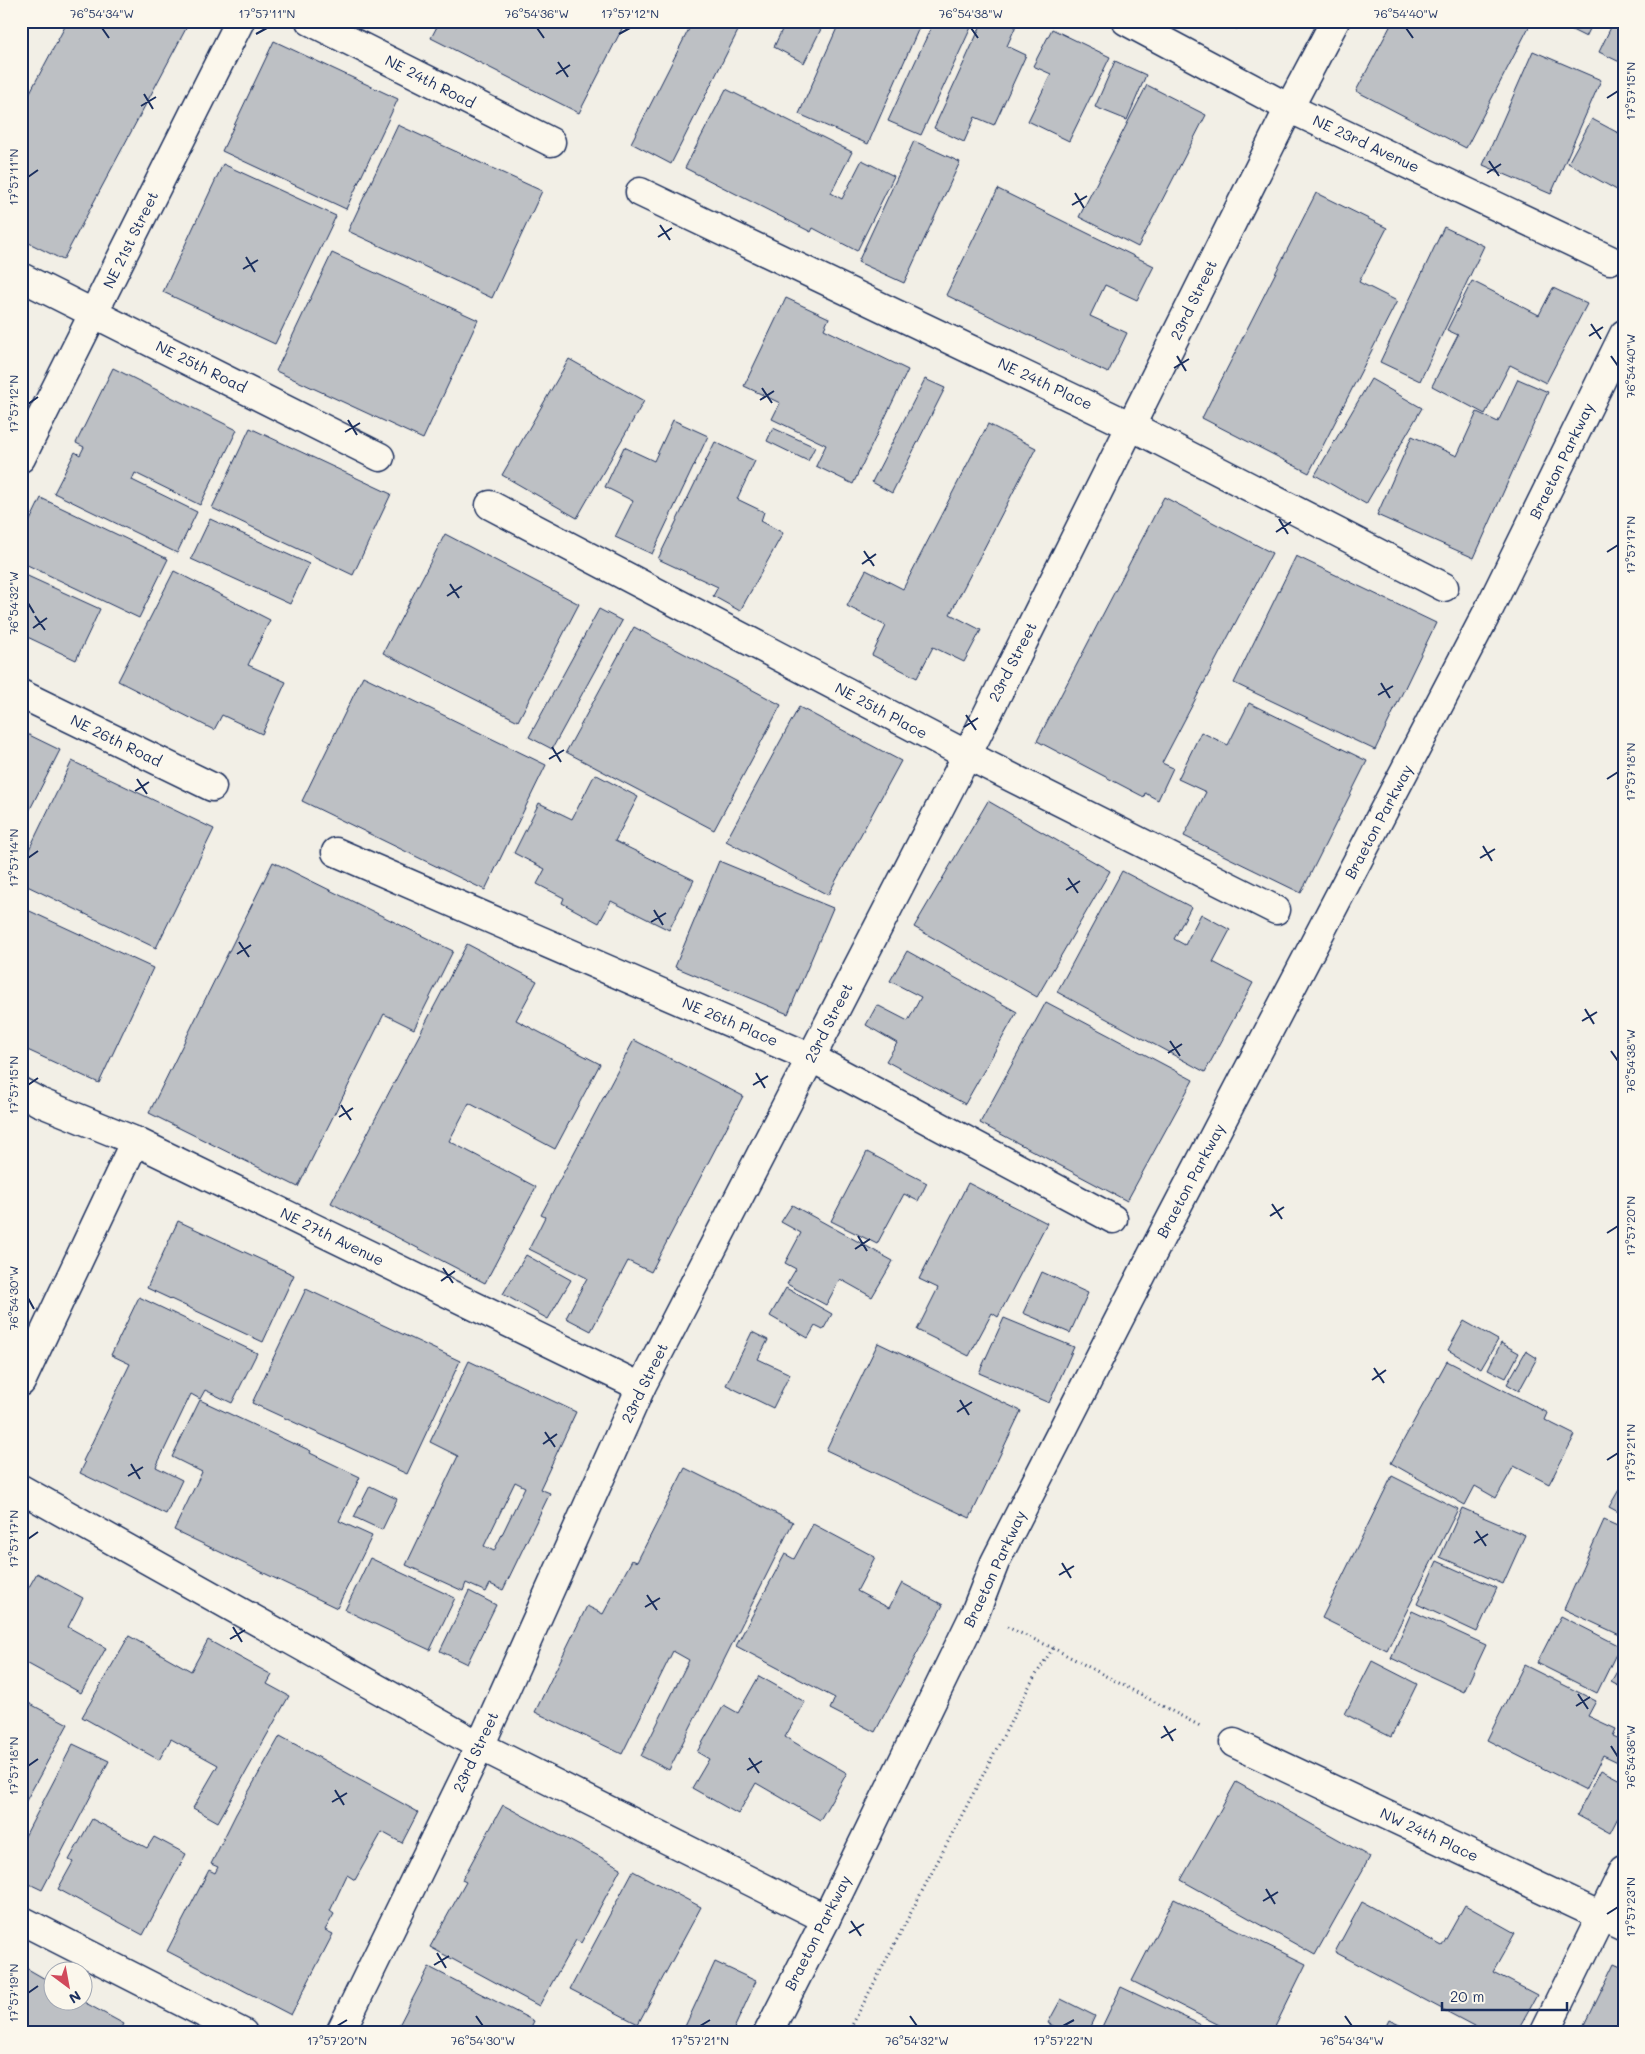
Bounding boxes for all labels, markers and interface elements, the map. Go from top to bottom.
text: 76°54'34"W [70,5,134,21]
text: 17°57'11"N [239,5,295,21]
text: 76°54'36"W [505,5,569,21]
text: 17°57'12"N [601,5,659,21]
text: 76°54'38"W [939,5,1003,21]
text: 76°54'40"W [1374,5,1438,21]
street label: NE 24th Road [382,50,479,112]
text: 17°57'15"N [1622,62,1638,120]
street label: NE 23rd Avenue [1310,110,1423,177]
text: 17°57'11"N [5,149,21,205]
street label: NE 21st Street [98,188,162,292]
street label: 23rd Street [1165,256,1221,343]
text: 76°54'40"W [1622,334,1638,398]
street label: NE 25th Road [153,335,250,397]
street label: NE 24th Place [995,353,1096,414]
text: 17°57'12"N [5,375,21,433]
street label: Braeton Parkway [1524,399,1598,522]
text: 17°57'17"N [1622,516,1638,574]
text: 76°54'32"W [5,571,21,635]
street label: 23rd Street [984,618,1041,705]
street label: NE 25th Place [832,677,931,743]
street label: NE 26th Road [68,709,165,771]
text: 17°57'18"N [1622,743,1638,801]
street label: Braeton Parkway [1339,761,1417,882]
text: 17°57'14"N [5,829,21,887]
street label: 23rd Street [800,979,857,1066]
street label: NE 26th Place [679,992,781,1050]
text: 76°54'38"W [1622,1029,1638,1093]
text: 17°57'15"N [5,1056,21,1114]
street label: Braeton Parkway [1151,1120,1229,1241]
text: 17°57'20"N [1622,1196,1638,1256]
street label: NE 27th Avenue [277,1202,388,1270]
text: 76°54'30"W [5,1266,21,1330]
street label: 23rd Street [616,1339,672,1426]
text: 17°57'21"N [1622,1424,1638,1482]
street label: Braeton Parkway [958,1507,1030,1630]
text: 17°57'17"N [5,1510,21,1568]
street label: 23rd Street [448,1708,502,1795]
text: 76°54'36"W [1622,1725,1638,1789]
text: 17°57'18"N [5,1737,21,1795]
street label: NW 24th Place [1377,1803,1482,1866]
street label: Braeton Parkway [779,1871,855,1994]
text: 17°57'23"N [1622,1877,1638,1937]
north arrow [42,1962,92,2012]
text: 17°57'19"N [5,1964,21,2022]
scale bar [1442,1979,1568,2011]
text: 20 m [1450,1986,1484,2006]
text: N [66,1987,85,2008]
text: 17°57'20"N [307,2032,367,2048]
text: 76°54'30"W [451,2032,515,2048]
text: 17°57'21"N [671,2032,729,2048]
text: 76°54'32"W [885,2032,949,2048]
text: 17°57'22"N [1033,2032,1093,2048]
text: 76°54'34"W [1320,2032,1384,2048]

